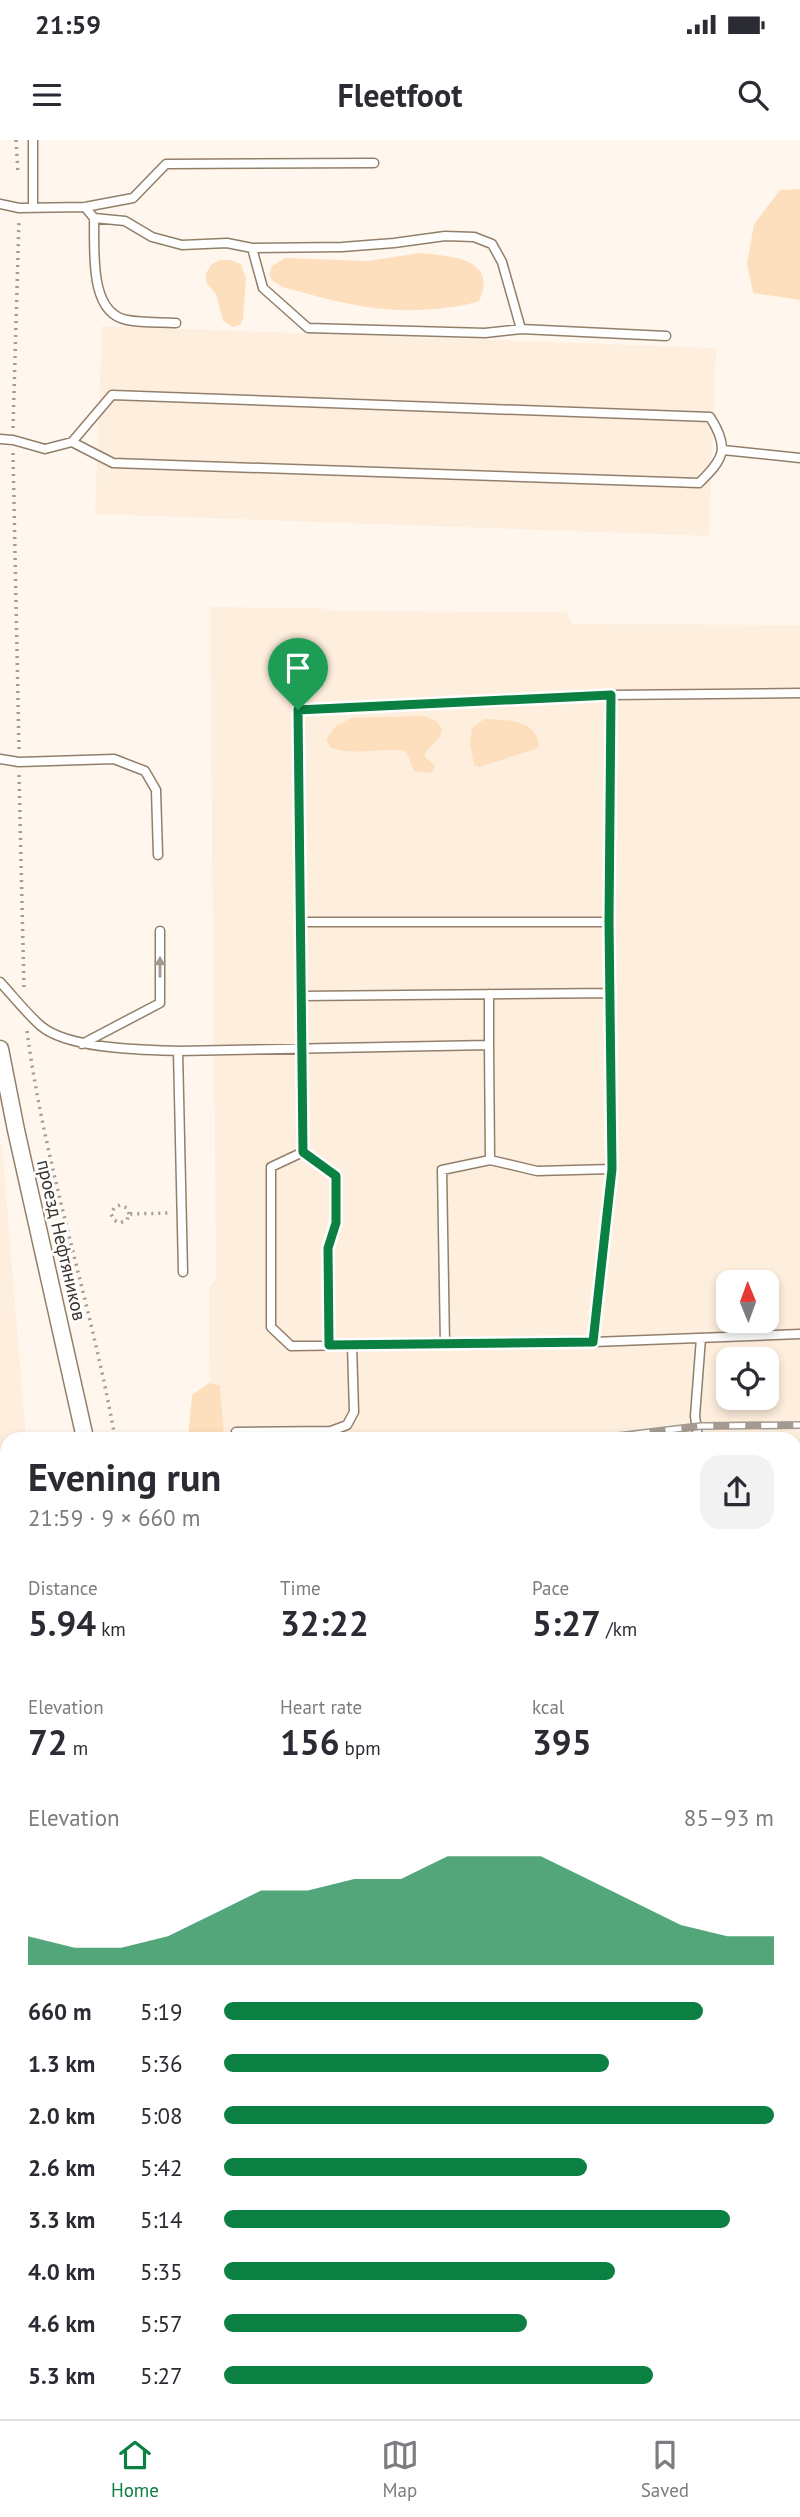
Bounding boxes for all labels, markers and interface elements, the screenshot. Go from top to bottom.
text: 21:59 [35,8,101,41]
text: Fleetfoot [338,74,462,116]
icon: menu [28,76,66,114]
icon: search [734,76,772,114]
pin [268,638,328,710]
icon: arrive [279,649,317,687]
one-way arrow [154,956,166,978]
street label: проезд Нефтяников [32,1157,92,1323]
north arrow [716,1270,779,1334]
map controls [716,1270,779,1410]
button: locate [716,1347,779,1410]
text: Evening run [28,1452,221,1501]
button: share [700,1455,774,1529]
text: 21:59 · 9 × 660 m [28,1503,200,1532]
text: Distance [28,1576,98,1600]
text: Time [280,1576,321,1600]
text: Pace [532,1576,569,1600]
text: 5.94 [28,1600,96,1646]
text: 32:22 [280,1600,369,1646]
text: 5:27 [532,1600,601,1646]
text: km [96,1617,126,1641]
text: /km [601,1617,637,1641]
text: Elevation [28,1695,104,1719]
text: Heart rate [280,1695,362,1719]
text: kcal [532,1695,564,1719]
text: 72 [28,1719,68,1765]
text: 156 [280,1719,340,1765]
text: 395 [532,1719,592,1765]
text: m [68,1736,88,1760]
text: bpm [340,1736,381,1760]
text: Elevation [28,1803,120,1832]
text: 85–93 m [684,1803,774,1832]
text: 660 m [28,1997,91,2026]
text: 5:19 [140,1997,183,2026]
text: 1.3 km [28,2049,95,2078]
text: 5:36 [140,2049,183,2078]
text: 2.0 km [28,2101,95,2130]
text: 5:08 [140,2101,183,2130]
text: 2.6 km [28,2153,95,2182]
text: 5:42 [140,2153,183,2182]
text: 3.3 km [28,2205,95,2234]
text: 5:14 [140,2205,183,2234]
text: 4.0 km [28,2257,95,2286]
text: 5:35 [140,2257,183,2286]
text: 4.6 km [28,2309,95,2338]
text: 5:57 [140,2309,183,2338]
text: 5.3 km [28,2361,95,2390]
text: 5:27 [140,2361,183,2390]
tab: Home [111,2436,159,2502]
tab: Map [381,2436,419,2502]
tab: Saved [641,2436,689,2502]

